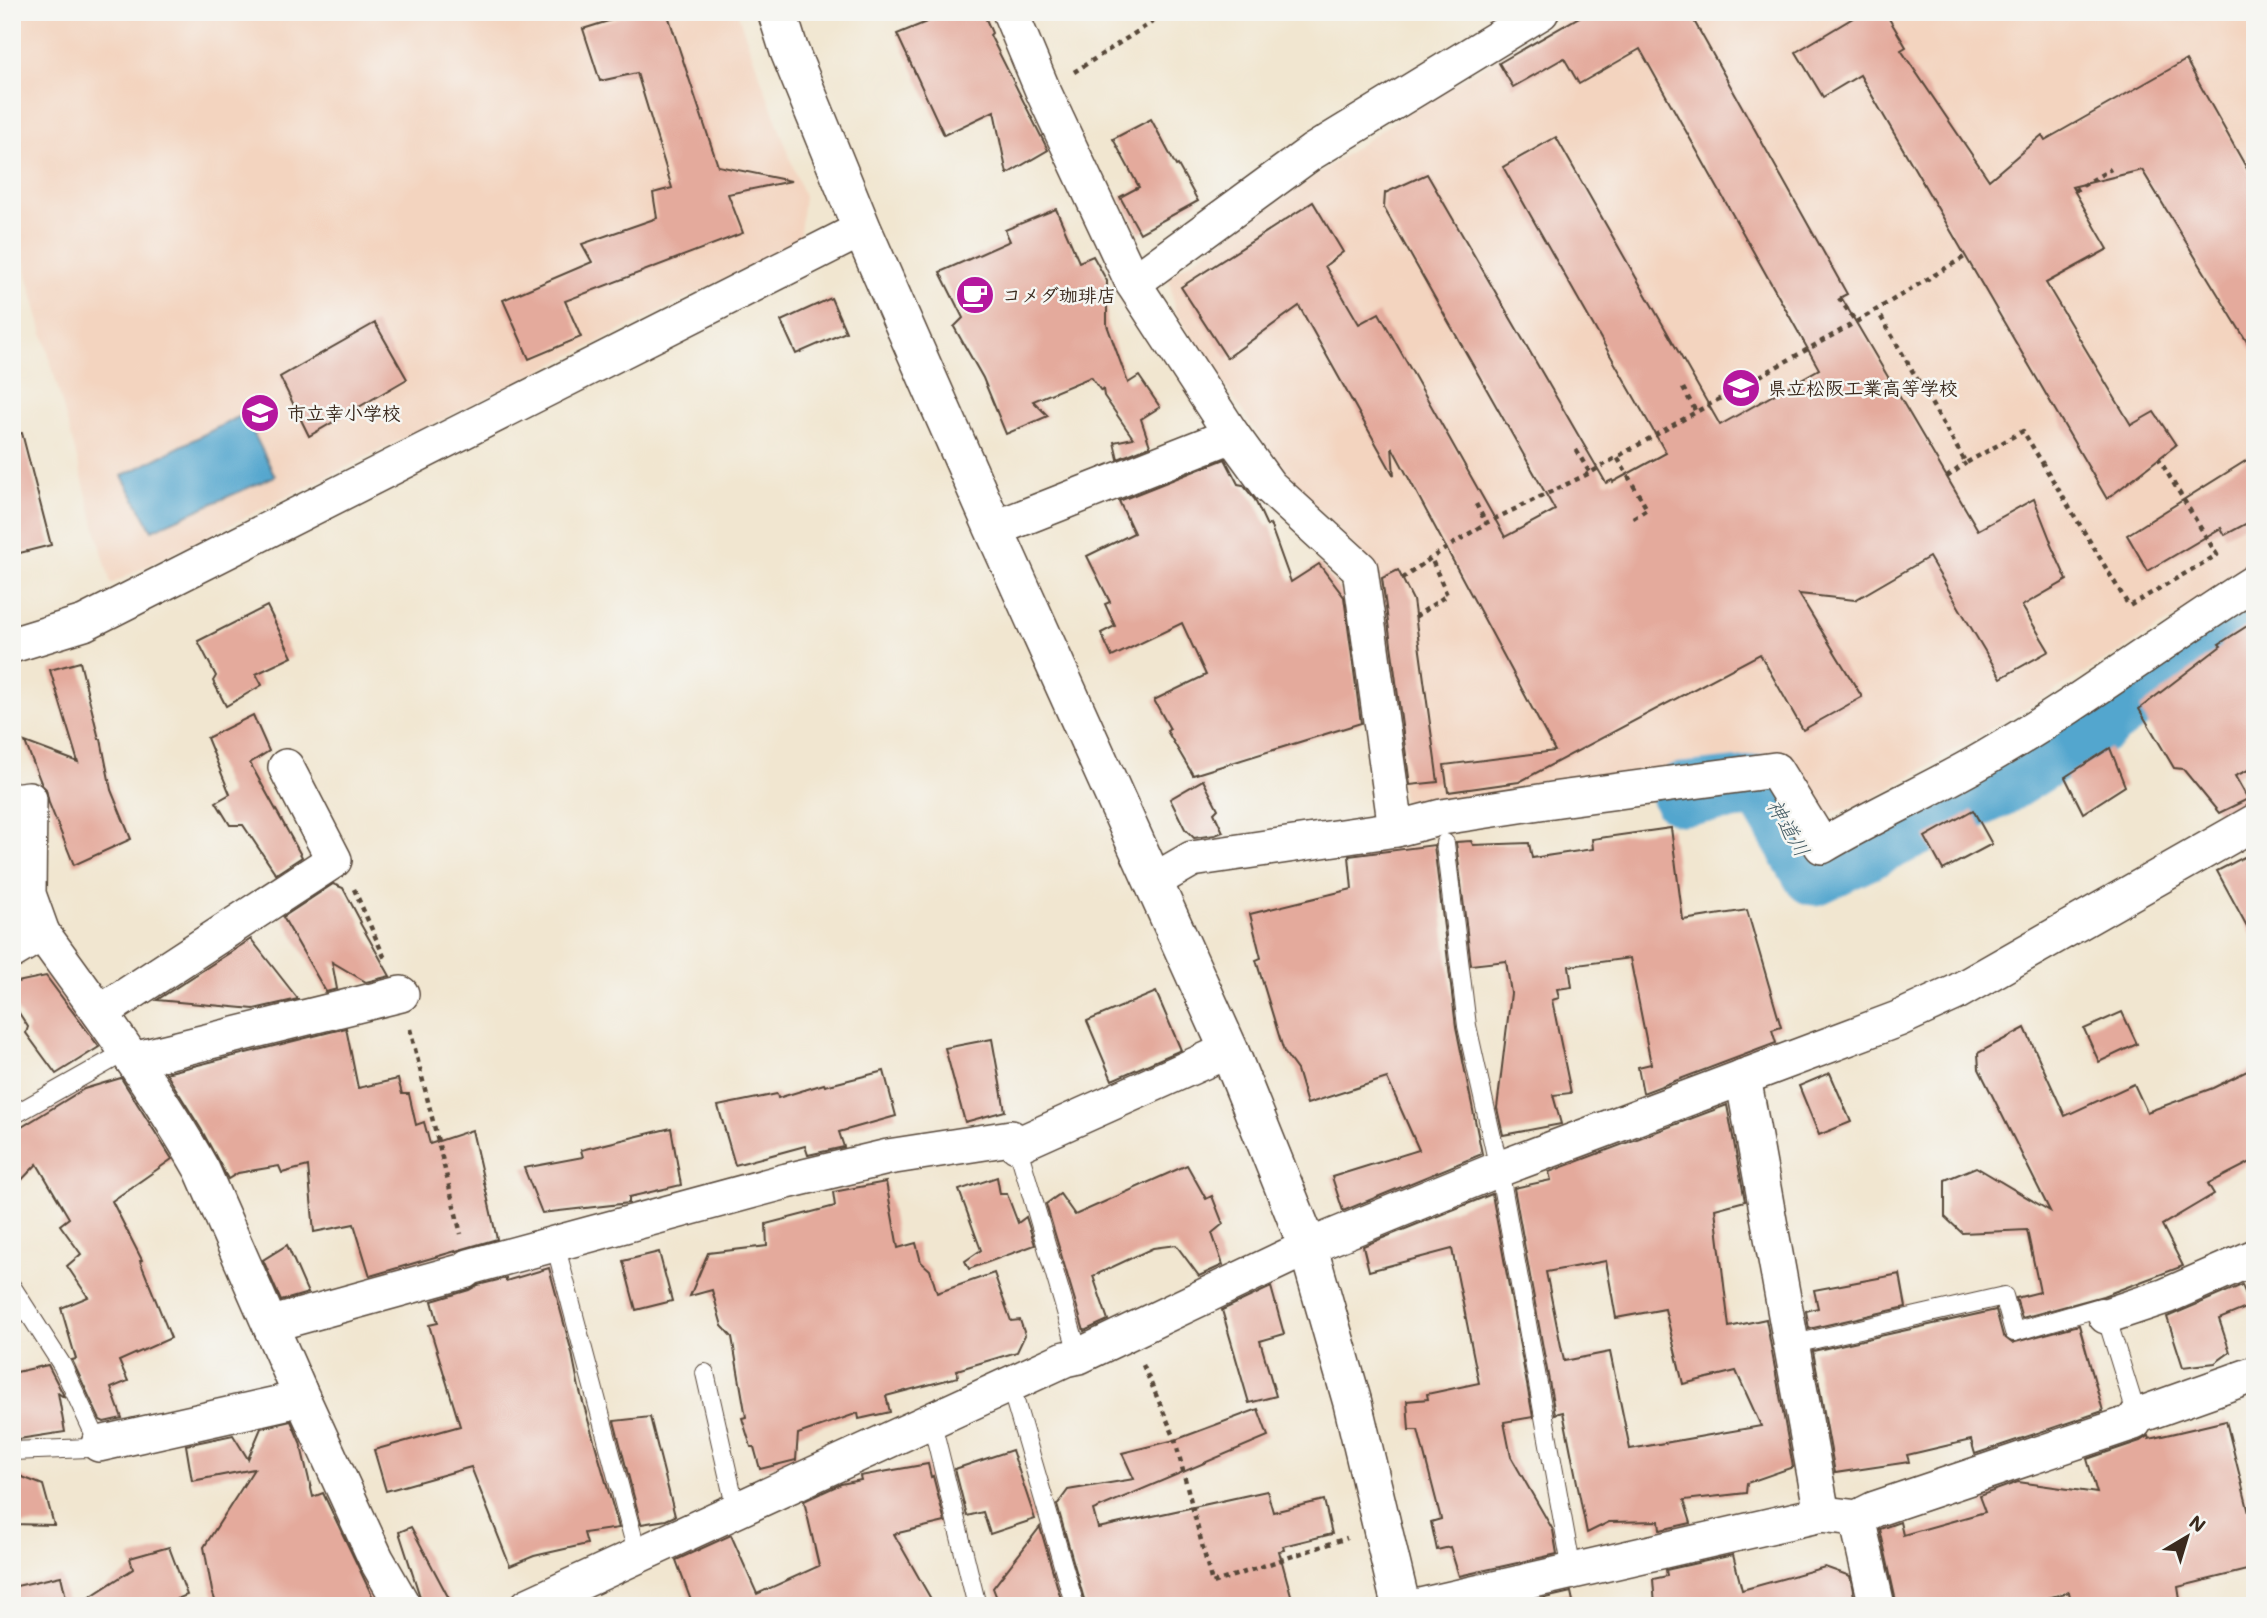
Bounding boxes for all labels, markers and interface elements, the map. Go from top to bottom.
cafe icon: コメダ珈琲店 [954,274,996,316]
place label: コメダ珈琲店 [1002,282,1116,307]
school or university icon: 県立松阪工業高等学校 [1720,367,1762,409]
place label: 県立松阪工業高等学校 [1768,375,1958,400]
school or university icon: 市立幸小学校 [239,392,281,434]
place label: 市立幸小学校 [287,400,401,425]
water label: 神道川 [1762,793,1817,861]
north arrow [2152,1502,2222,1572]
text: N [2184,1509,2211,1537]

